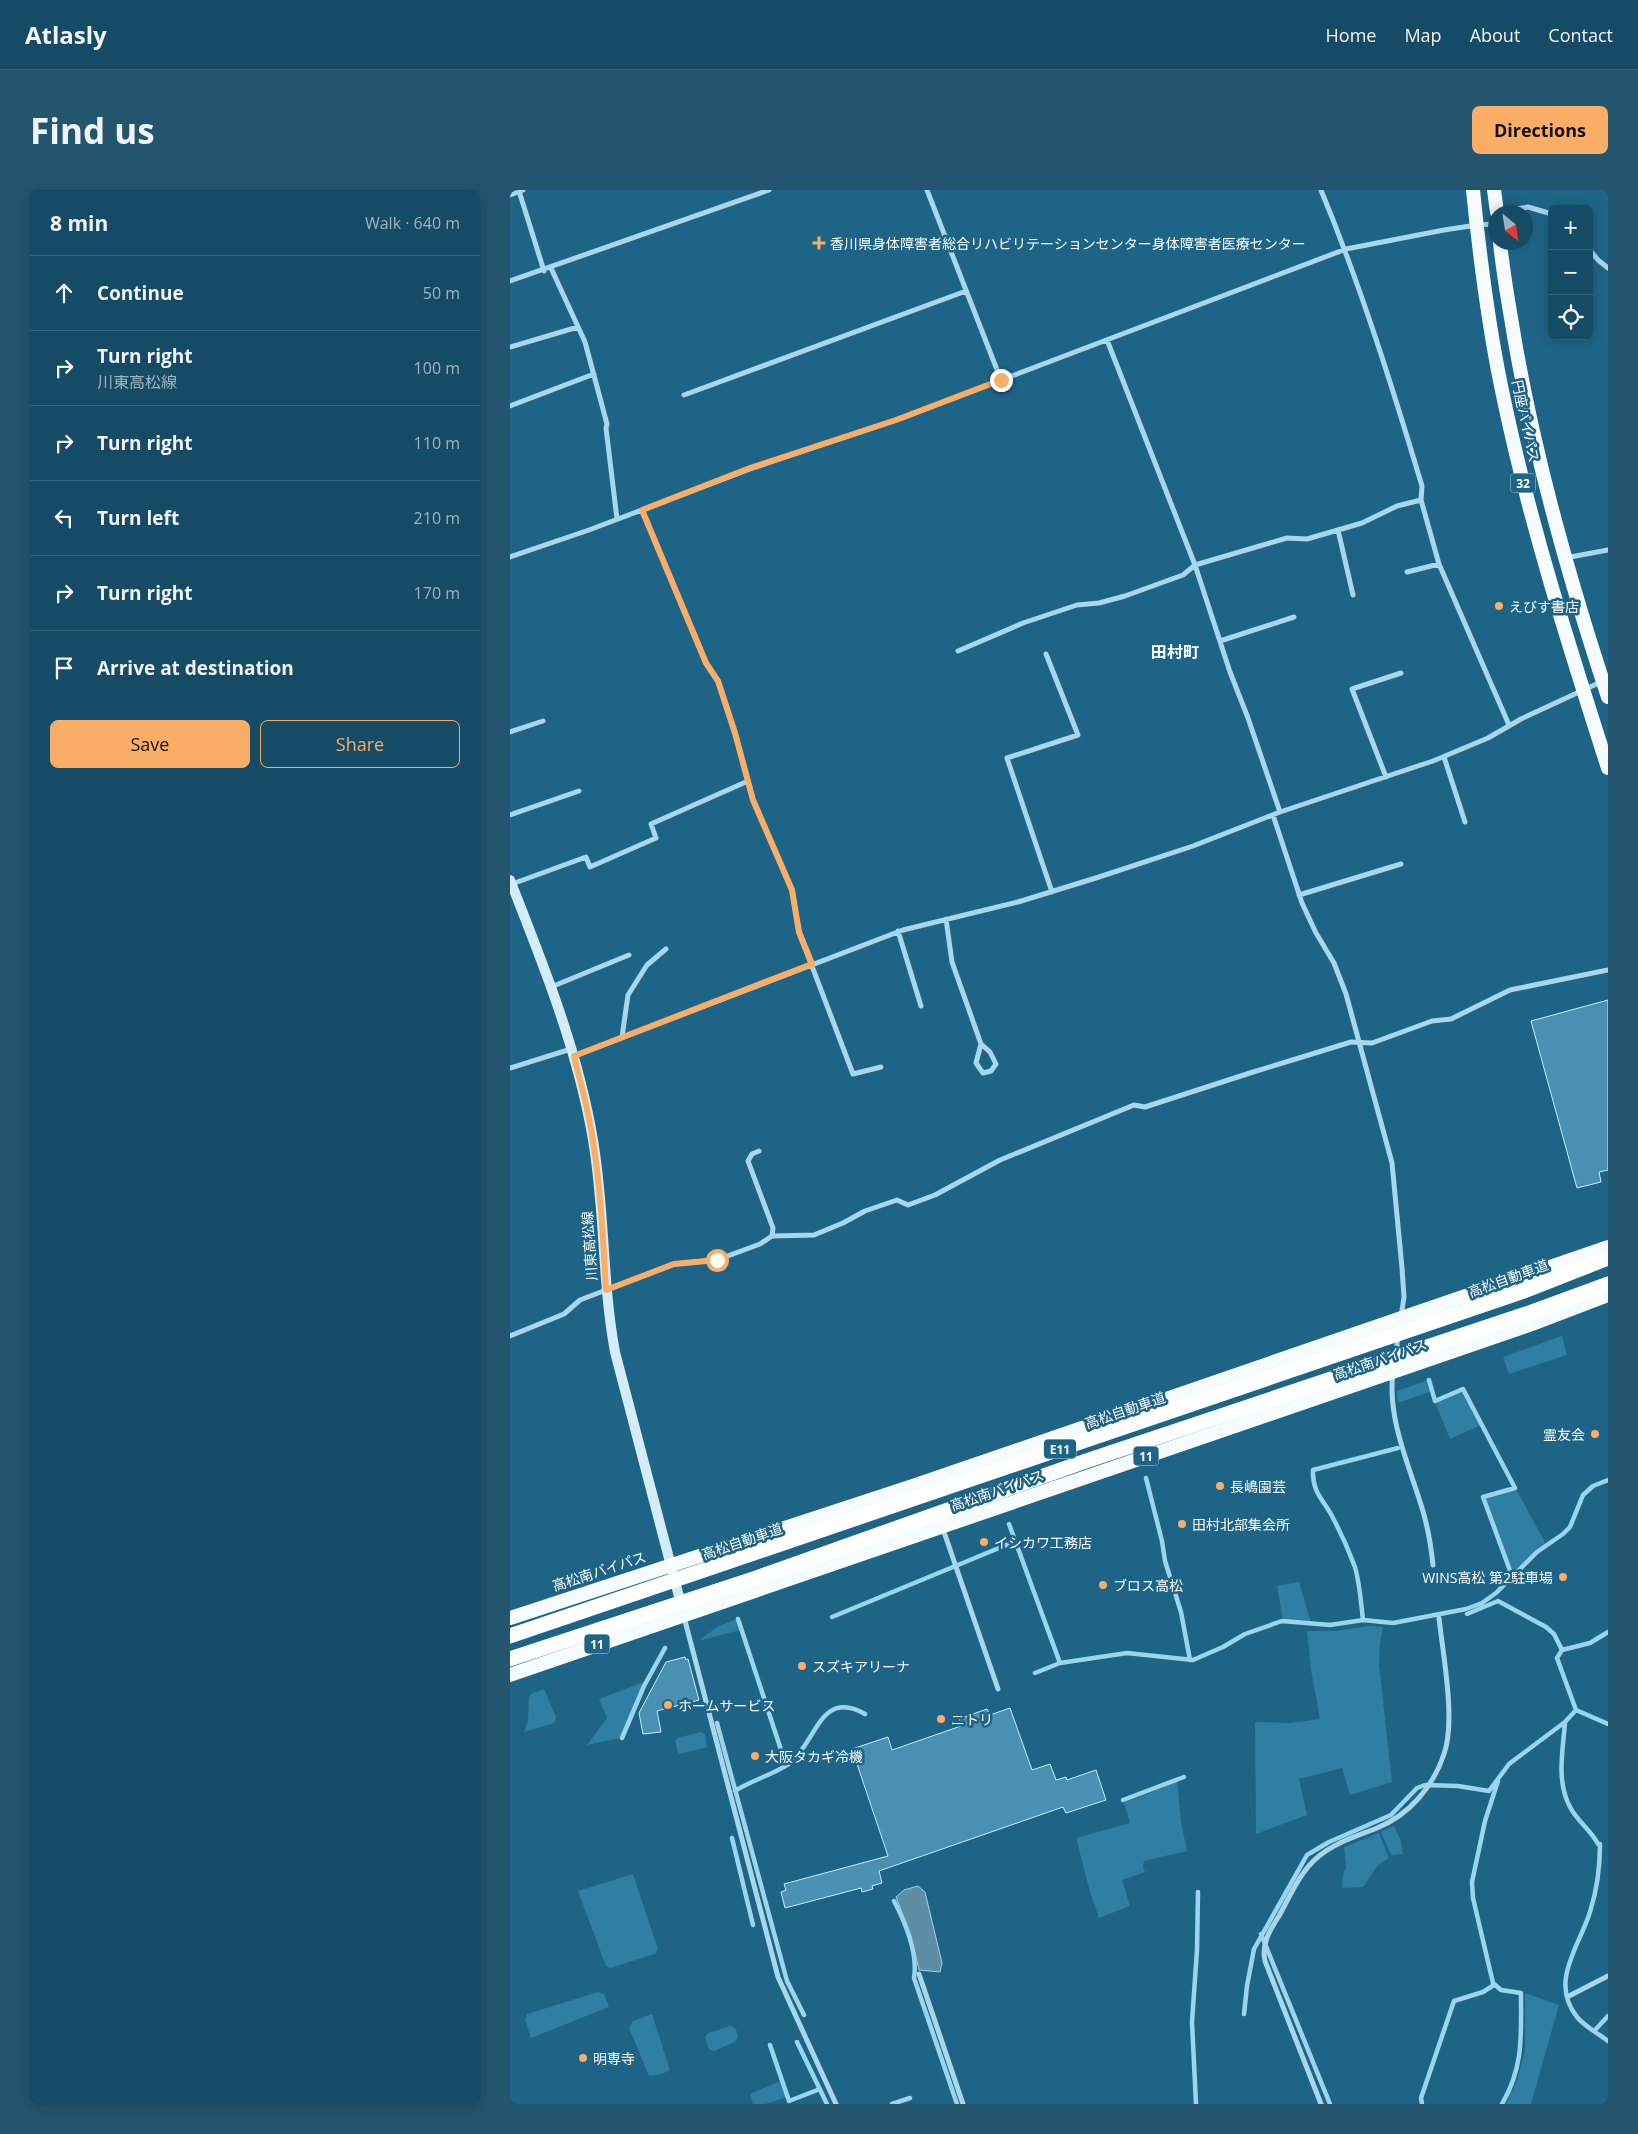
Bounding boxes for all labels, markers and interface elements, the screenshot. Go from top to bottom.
text: Atlasly [25,18,107,51]
text: Home [1326,23,1376,47]
text: Map [1404,23,1442,47]
text: About [1470,23,1520,47]
text: Contact [1548,23,1613,47]
button: Directions [1472,106,1608,154]
text: Find us [30,107,155,154]
north arrow [1488,205,1533,250]
map controls [1548,205,1593,340]
button: + [1548,205,1593,250]
text: 8 min [50,209,108,237]
text: Walk · 640 m [365,212,460,234]
place label: 香川県身体障害者総合リハビリテーションセンター身体障害者医療センター [830,234,1306,253]
marker: 香川県身体障害者総合リハビリテーションセンター身体障害者医療センター [812,236,826,250]
button: − [1548,250,1593,295]
icon: ahead [50,279,78,307]
text: Continue [97,280,184,306]
text: 50 m [423,282,460,304]
button: locate [1548,295,1593,340]
text: Turn right [97,343,192,369]
icon: right [50,354,78,382]
text: 100 m [414,357,460,379]
route end [990,369,1013,392]
text: 川東高松線 [97,371,177,393]
street label: 円座バイパス [1508,378,1544,464]
icon: right [50,429,78,457]
text: Turn right [97,430,192,456]
text: 110 m [414,432,460,454]
road number: 32 [1510,474,1536,492]
icon: left [50,504,78,532]
text: Turn left [97,505,179,531]
text: 210 m [414,507,460,529]
icon: right [50,579,78,607]
text: Turn right [97,580,192,606]
text: 170 m [414,582,460,604]
place label: えびす書店 [1509,597,1579,616]
marker: えびす書店 [1493,600,1505,612]
district label: 田村町 [1151,641,1199,663]
icon: arrive [50,654,78,682]
text: Arrive at destination [97,655,294,681]
button: Save [50,720,250,768]
button: Share [260,720,460,768]
street label: 川東高松線 [577,1210,601,1282]
route start [706,1249,729,1272]
street label: 高松自動車道 [1465,1255,1551,1301]
street label: 高松南バイパス [1331,1334,1429,1384]
street label: 高松自動車道 [1082,1387,1168,1433]
place label: 霊友会 [1543,1425,1585,1444]
marker: 霊友会 [1589,1428,1601,1440]
road number: E11 [1044,1440,1076,1458]
road number: 11 [1134,1446,1158,1466]
street label: 高松南バイパス [948,1465,1046,1515]
place label: 長嶋園芸 [1230,1477,1286,1496]
marker: 長嶋園芸 [1214,1480,1226,1492]
place label: 田村北部集会所 [1192,1515,1290,1534]
street label: 高松自動車道 [699,1518,785,1564]
marker: 田村北部集会所 [1176,1518,1188,1530]
place label: イシカワ工務店 [994,1533,1092,1552]
marker: イシカワ工務店 [978,1536,990,1548]
street label: 高松南バイパス [550,1547,648,1595]
place label: WINS高松 第2駐車場 [1422,1568,1553,1587]
marker: WINS高松 第2駐車場 [1557,1571,1569,1583]
place label: ブロス高松 [1113,1576,1183,1595]
marker: ブロス高松 [1097,1579,1109,1591]
road number: 11 [584,1635,610,1654]
place label: スズキアリーナ [812,1657,910,1676]
marker: スズキアリーナ [796,1660,808,1672]
place label: ホームサービス [678,1696,776,1715]
marker: ホームサービス [662,1699,674,1711]
place label: ニトリ [951,1710,993,1729]
marker: ニトリ [935,1713,947,1725]
place label: 大阪タカギ冷機 [765,1747,863,1766]
marker: 大阪タカギ冷機 [749,1750,761,1762]
place label: 明専寺 [593,2049,635,2068]
marker: 明専寺 [577,2052,589,2064]

